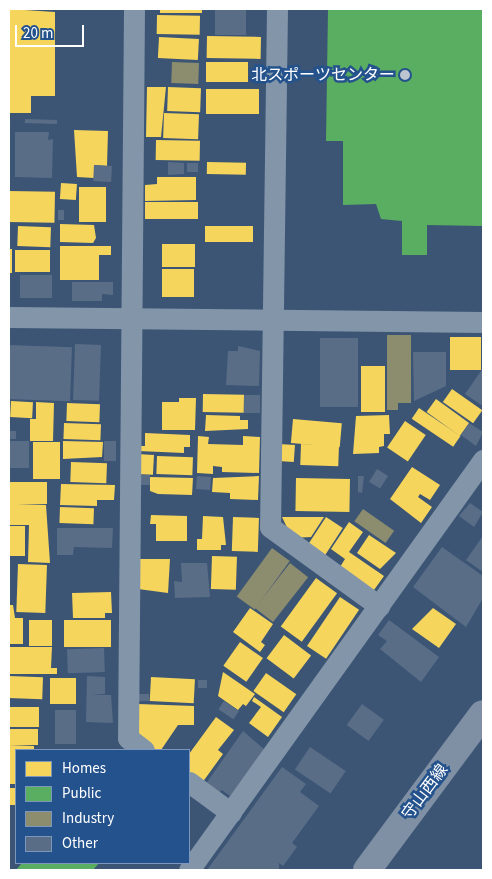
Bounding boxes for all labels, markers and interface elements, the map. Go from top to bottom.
scale bar [18,15,86,47]
text: 20 m [23,23,53,44]
place label: 北スポーツセンター [251,65,395,85]
marker: 北スポーツセンター [399,69,411,81]
legend [15,749,190,864]
text: Homes [62,758,106,779]
street label: 守山西線 [398,761,452,823]
text: Public [62,783,101,804]
text: Industry [62,808,114,829]
text: Other [62,833,98,854]

